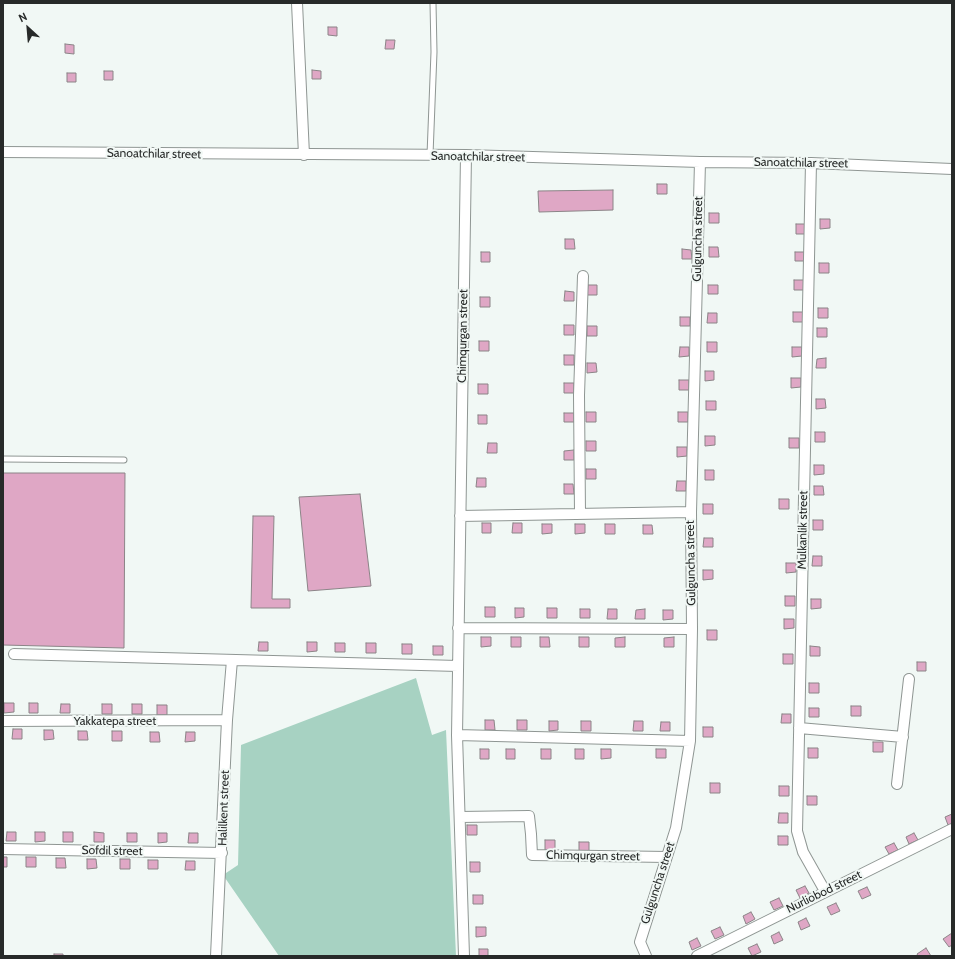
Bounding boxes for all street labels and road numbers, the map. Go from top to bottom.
street label: Sanoatchilar street [107,146,201,162]
street label: Sanoatchilar street [431,149,525,165]
street label: Sanoatchilar street [754,155,848,171]
street label: Gulguncha street [690,196,706,282]
street label: Chimqurgan street [455,289,471,383]
street label: Mulkanlik street [795,490,811,570]
street label: Gulguncha street [683,520,699,606]
street label: Yakkatepa street [74,714,156,728]
street label: Halilkent street [215,770,233,846]
street label: Gulguncha street [638,840,678,926]
street label: Sofdil street [81,843,143,859]
street label: Chimqurgan street [546,848,640,864]
street label: Nurliobod street [784,868,864,916]

